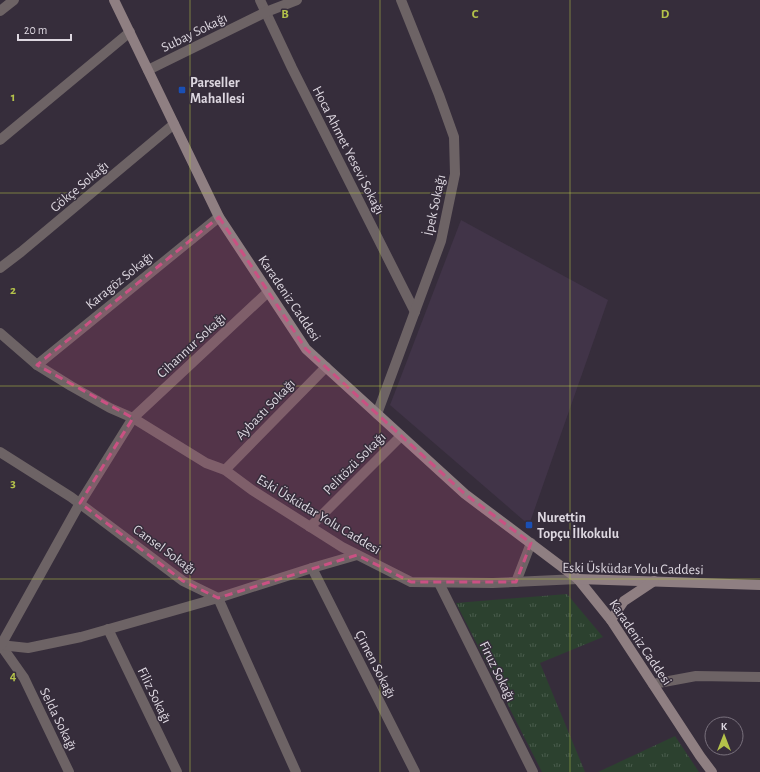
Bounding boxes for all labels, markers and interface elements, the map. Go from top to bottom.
text: B [281,8,289,21]
text: C [472,8,479,21]
text: D [661,8,670,21]
street label: Subay Sokağı [159,11,230,55]
scale bar [18,16,71,42]
text: 20 m [24,24,47,36]
place label: Parseller Mahallesi [190,76,245,106]
street label: Hoca Ahmet Yesevi Sokağı [310,84,387,217]
marker: Parseller Mahallesi [177,85,187,95]
text: 1 [11,91,15,104]
street label: Gökçe Sokağı [48,158,111,215]
street label: İpek Sokağı [419,173,448,237]
street label: Karagöz Sokağı [83,249,156,312]
street label: Karadeniz Caddesi [255,253,323,344]
text: 2 [10,284,16,297]
street label: Cihannur Sokağı [155,310,229,381]
street label: Aybastı Sokağı [233,376,298,443]
street label: Pelitözü Sokağı [321,430,389,498]
street label: Eski Üsküdar Yolu Caddesi [254,470,384,557]
text: 3 [10,477,16,490]
place label: Nurettin Topçu İlkokulu [537,511,620,541]
marker: Nurettin Topçu İlkokulu [524,520,534,530]
street label: Cansel Sokağı [130,522,199,577]
street label: Eski Üsküdar Yolu Caddesi [562,558,704,577]
street label: Karadeniz Caddesi [606,597,674,688]
street label: Çimen Sokağı [352,628,398,701]
street label: Firuz Sokağı [477,639,518,704]
street label: Filiz Sokağı [135,665,174,726]
text: 4 [10,670,17,683]
street label: Selda Sokağı [37,686,79,753]
north arrow [704,716,744,756]
text: K [721,721,728,732]

